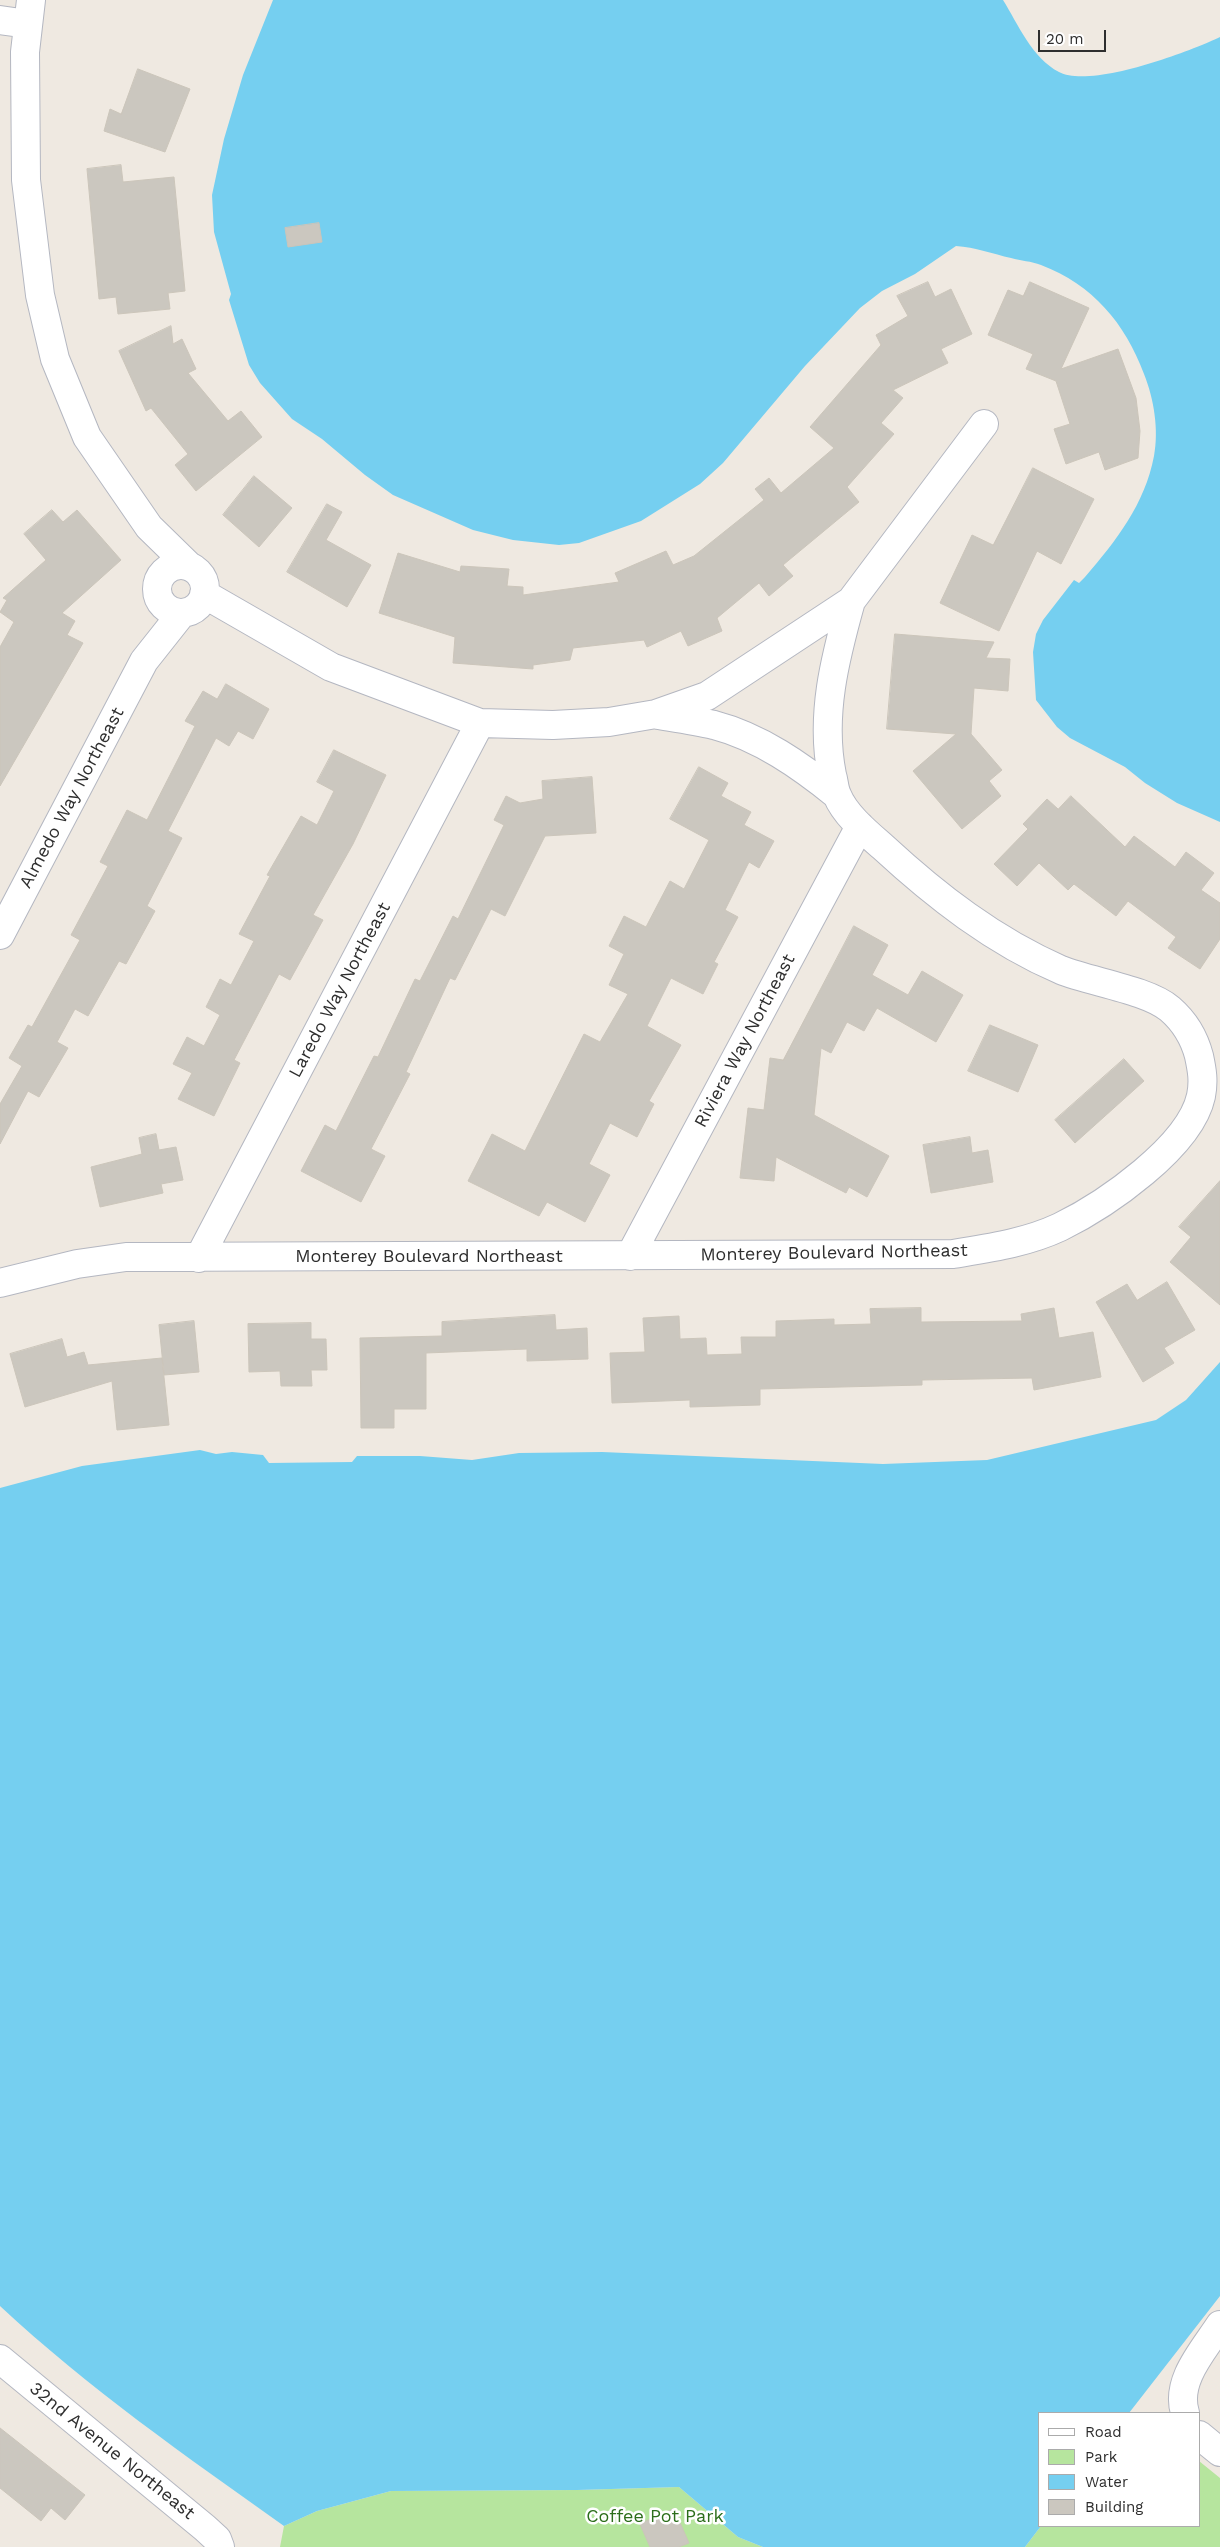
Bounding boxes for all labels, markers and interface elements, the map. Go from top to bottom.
scale bar [1040,20,1108,52]
text: 20 m [1046,30,1084,48]
street label: Almedo Way Northeast [15,704,129,892]
street label: Laredo Way Northeast [285,899,395,1081]
street label: Riviera Way Northeast [690,951,800,1131]
street label: Monterey Boulevard Northeast [700,1240,968,1266]
street label: Monterey Boulevard Northeast [295,1246,563,1268]
street label: 32nd Avenue Northeast [25,2378,199,2524]
legend [1038,2412,1200,2527]
text: Road [1085,2423,1122,2441]
text: Park [1085,2448,1117,2466]
text: Water [1085,2473,1128,2491]
text: Building [1085,2498,1143,2516]
park label: Coffee Pot Park [586,2506,724,2528]

